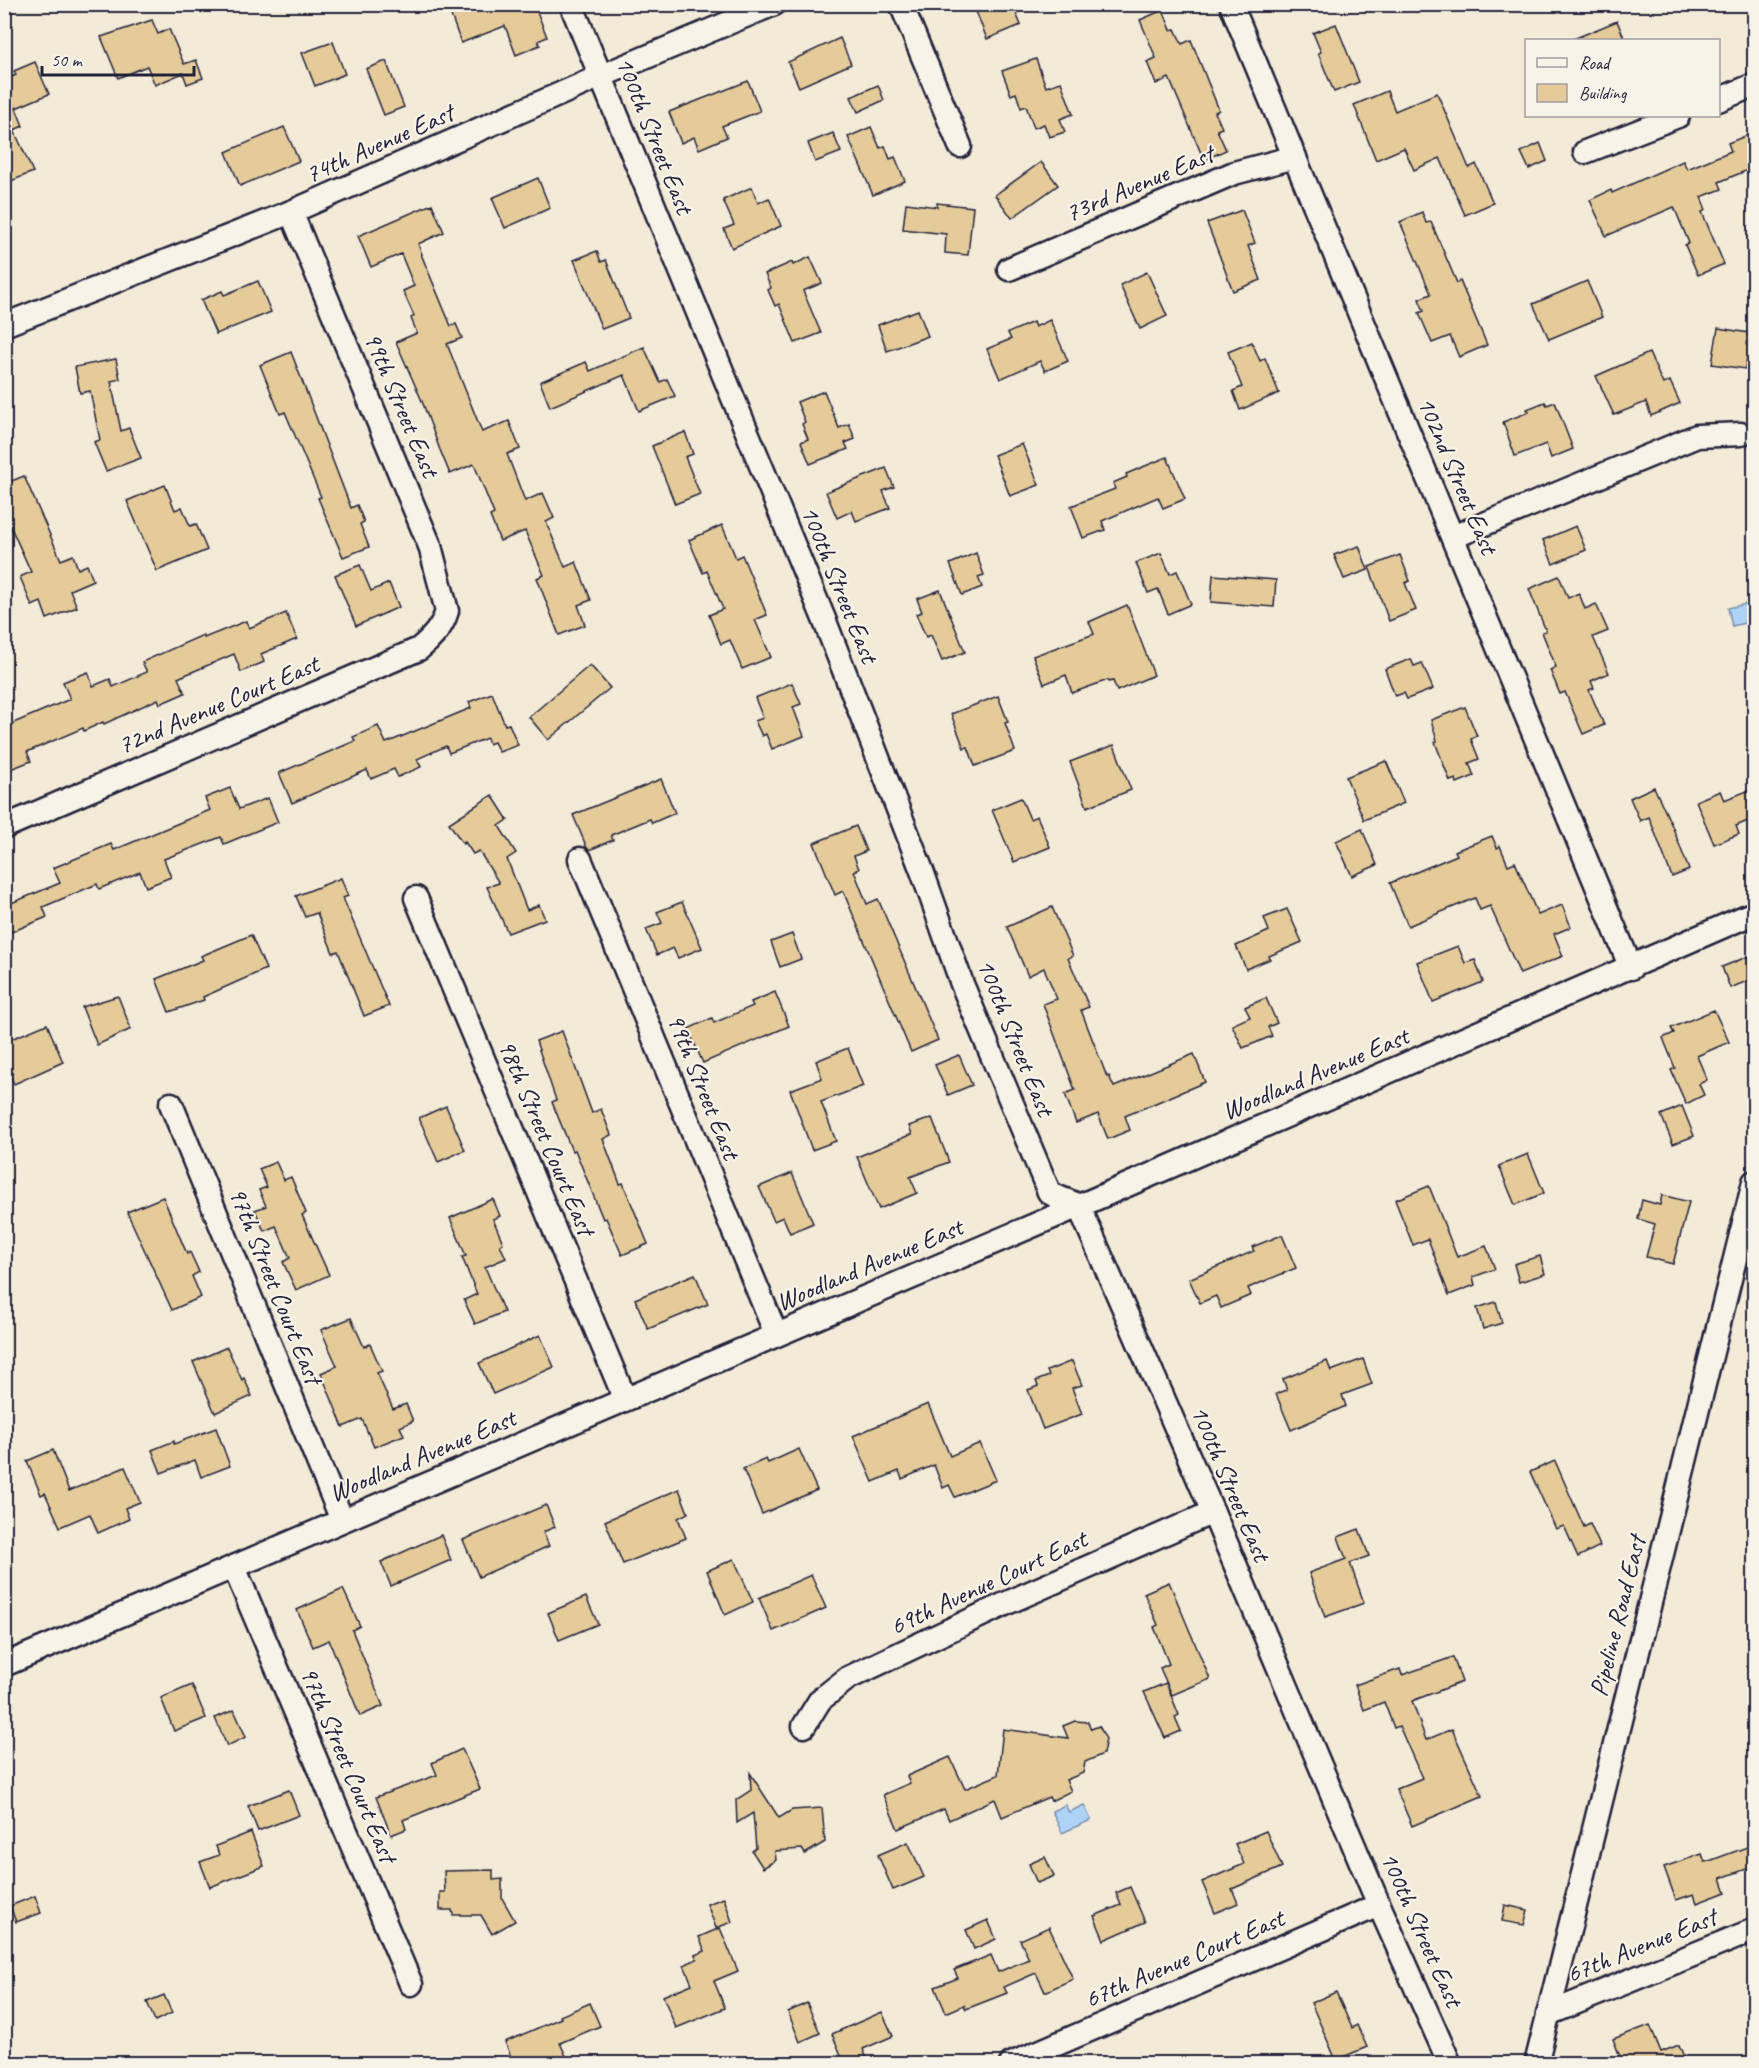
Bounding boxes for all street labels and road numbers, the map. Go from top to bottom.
street label: 100th Street East [608,52,702,221]
street label: 74th Avenue East [300,95,462,191]
street label: 73rd Avenue East [1060,136,1221,230]
street label: 99th Street East [356,327,448,484]
street label: 102nd Street East [1410,392,1506,561]
street label: 100th Street East [793,501,887,670]
street label: 72nd Avenue Court East [113,646,326,762]
street label: 100th Street East [969,954,1063,1123]
street label: 99th Street East [659,1008,749,1166]
street label: Woodland Avenue East [1217,1018,1416,1128]
street label: 98th Street Court East [490,1034,604,1243]
street label: 97th Street Court East [221,1182,331,1392]
street label: Woodland Avenue East [771,1209,970,1319]
street label: Woodland Avenue East [324,1400,523,1510]
street label: 100th Street East [1183,1400,1279,1568]
street label: 69th Avenue Court East [884,1521,1094,1643]
street label: Pipeline Road East [1582,1529,1654,1700]
street label: 97th Street Court East [292,1661,406,1870]
street label: 100th Street East [1373,1847,1471,2014]
street label: 67th Avenue East [1561,1899,1724,1991]
street label: 67th Avenue Court East [1079,1901,1291,2015]

